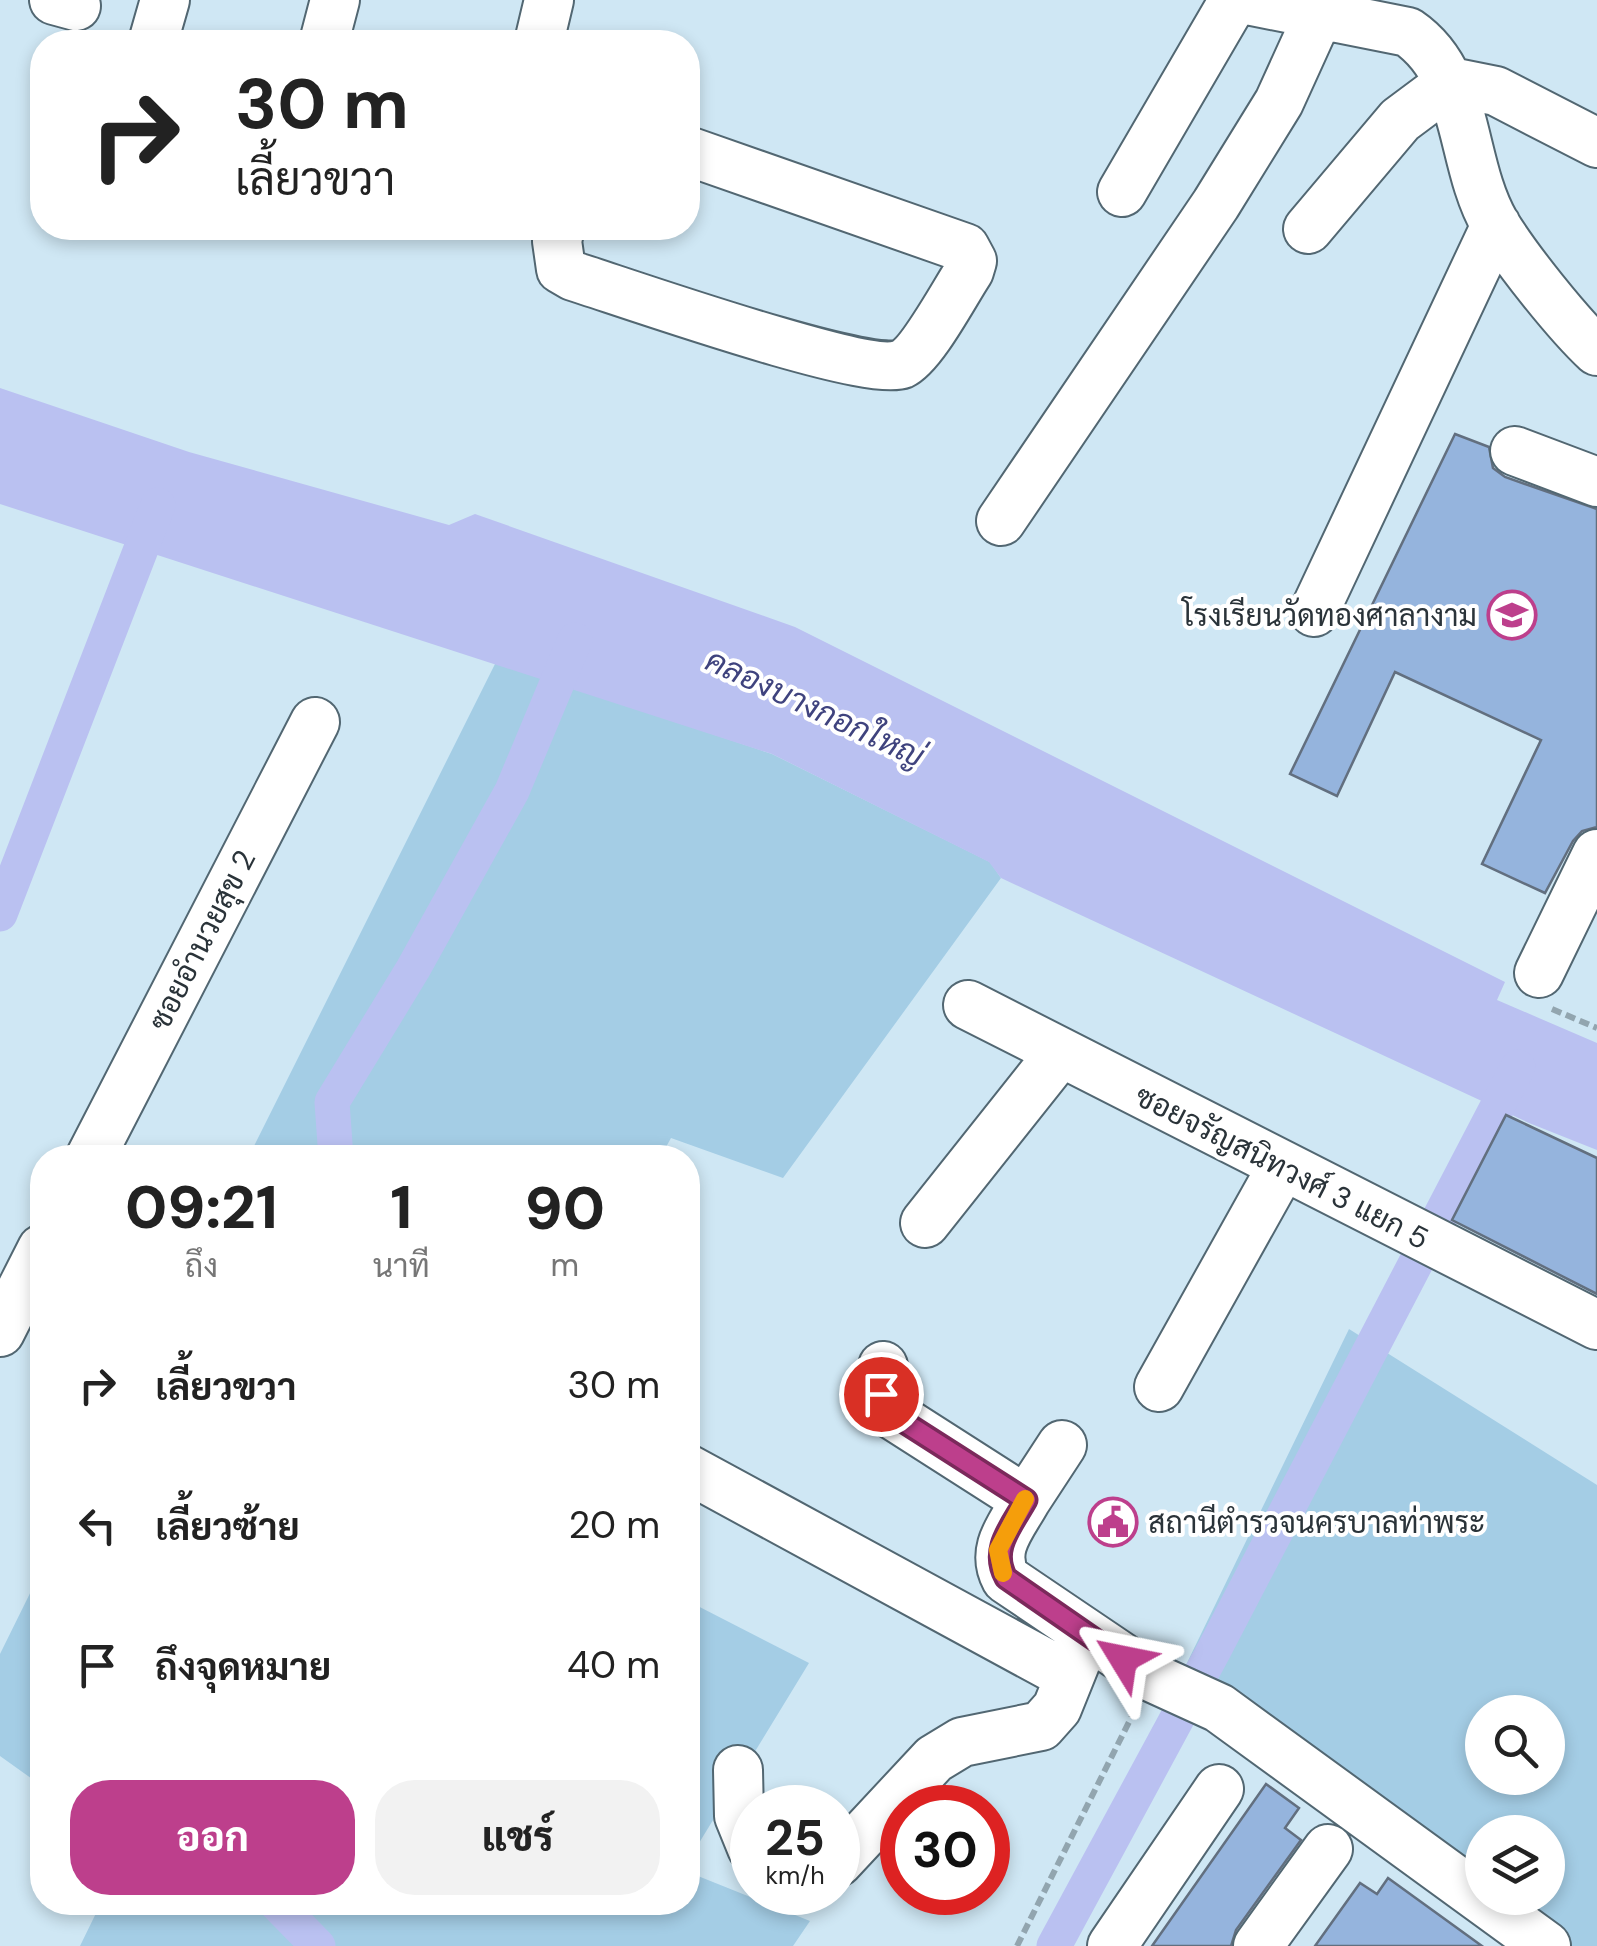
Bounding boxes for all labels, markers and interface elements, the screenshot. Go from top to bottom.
text: 30 m [235,59,409,150]
icon: right [70,70,200,200]
text: เลี้ยวขวา [235,150,395,209]
school or university icon: โรงเรียนวัดทองศาลางาม [1486,589,1538,641]
place label: โรงเรียนวัดทองศาลางาม [1180,596,1477,635]
water label: คลองบางกอกใหญ่ [699,639,933,778]
street label: ซอยอำนวยสุข 2 [140,843,266,1038]
street label: ซอยจรัญสนิทวงศ์ 3 แยก 5 [1129,1076,1435,1258]
text: 09:21 [125,1168,278,1247]
text: 1 [390,1168,412,1247]
text: 90 [525,1169,605,1248]
text: m [551,1244,579,1286]
text: ถึง [185,1245,218,1287]
text: นาที [373,1245,430,1287]
pin [839,1352,924,1437]
icon: right [70,1358,125,1413]
text: 30 m [568,1360,660,1410]
text: เลี้ยวขวา [155,1362,297,1412]
icon: arrive [854,1367,909,1422]
public building icon: สถานีตำรวจนครบาลท่าพระ [1087,1496,1139,1548]
icon: left [70,1498,125,1553]
text: 20 m [569,1500,660,1550]
text: เลี้ยวซ้าย [155,1502,300,1552]
place label: สถานีตำรวจนครบาลท่าพระ [1148,1503,1485,1542]
position arrow [1071,1607,1175,1711]
icon: arrive [70,1638,125,1693]
text: 40 m [567,1640,660,1690]
text: ถึงจุดหมาย [155,1642,331,1692]
map controls [1465,1695,1565,1915]
button: search [1465,1695,1565,1795]
button: ออก [70,1780,355,1895]
button: แชร์ [375,1780,660,1895]
speed limit sign: 30 [880,1785,1010,1915]
text: 25 [765,1805,825,1871]
button: layers [1465,1815,1565,1915]
text: km/h [765,1859,825,1892]

